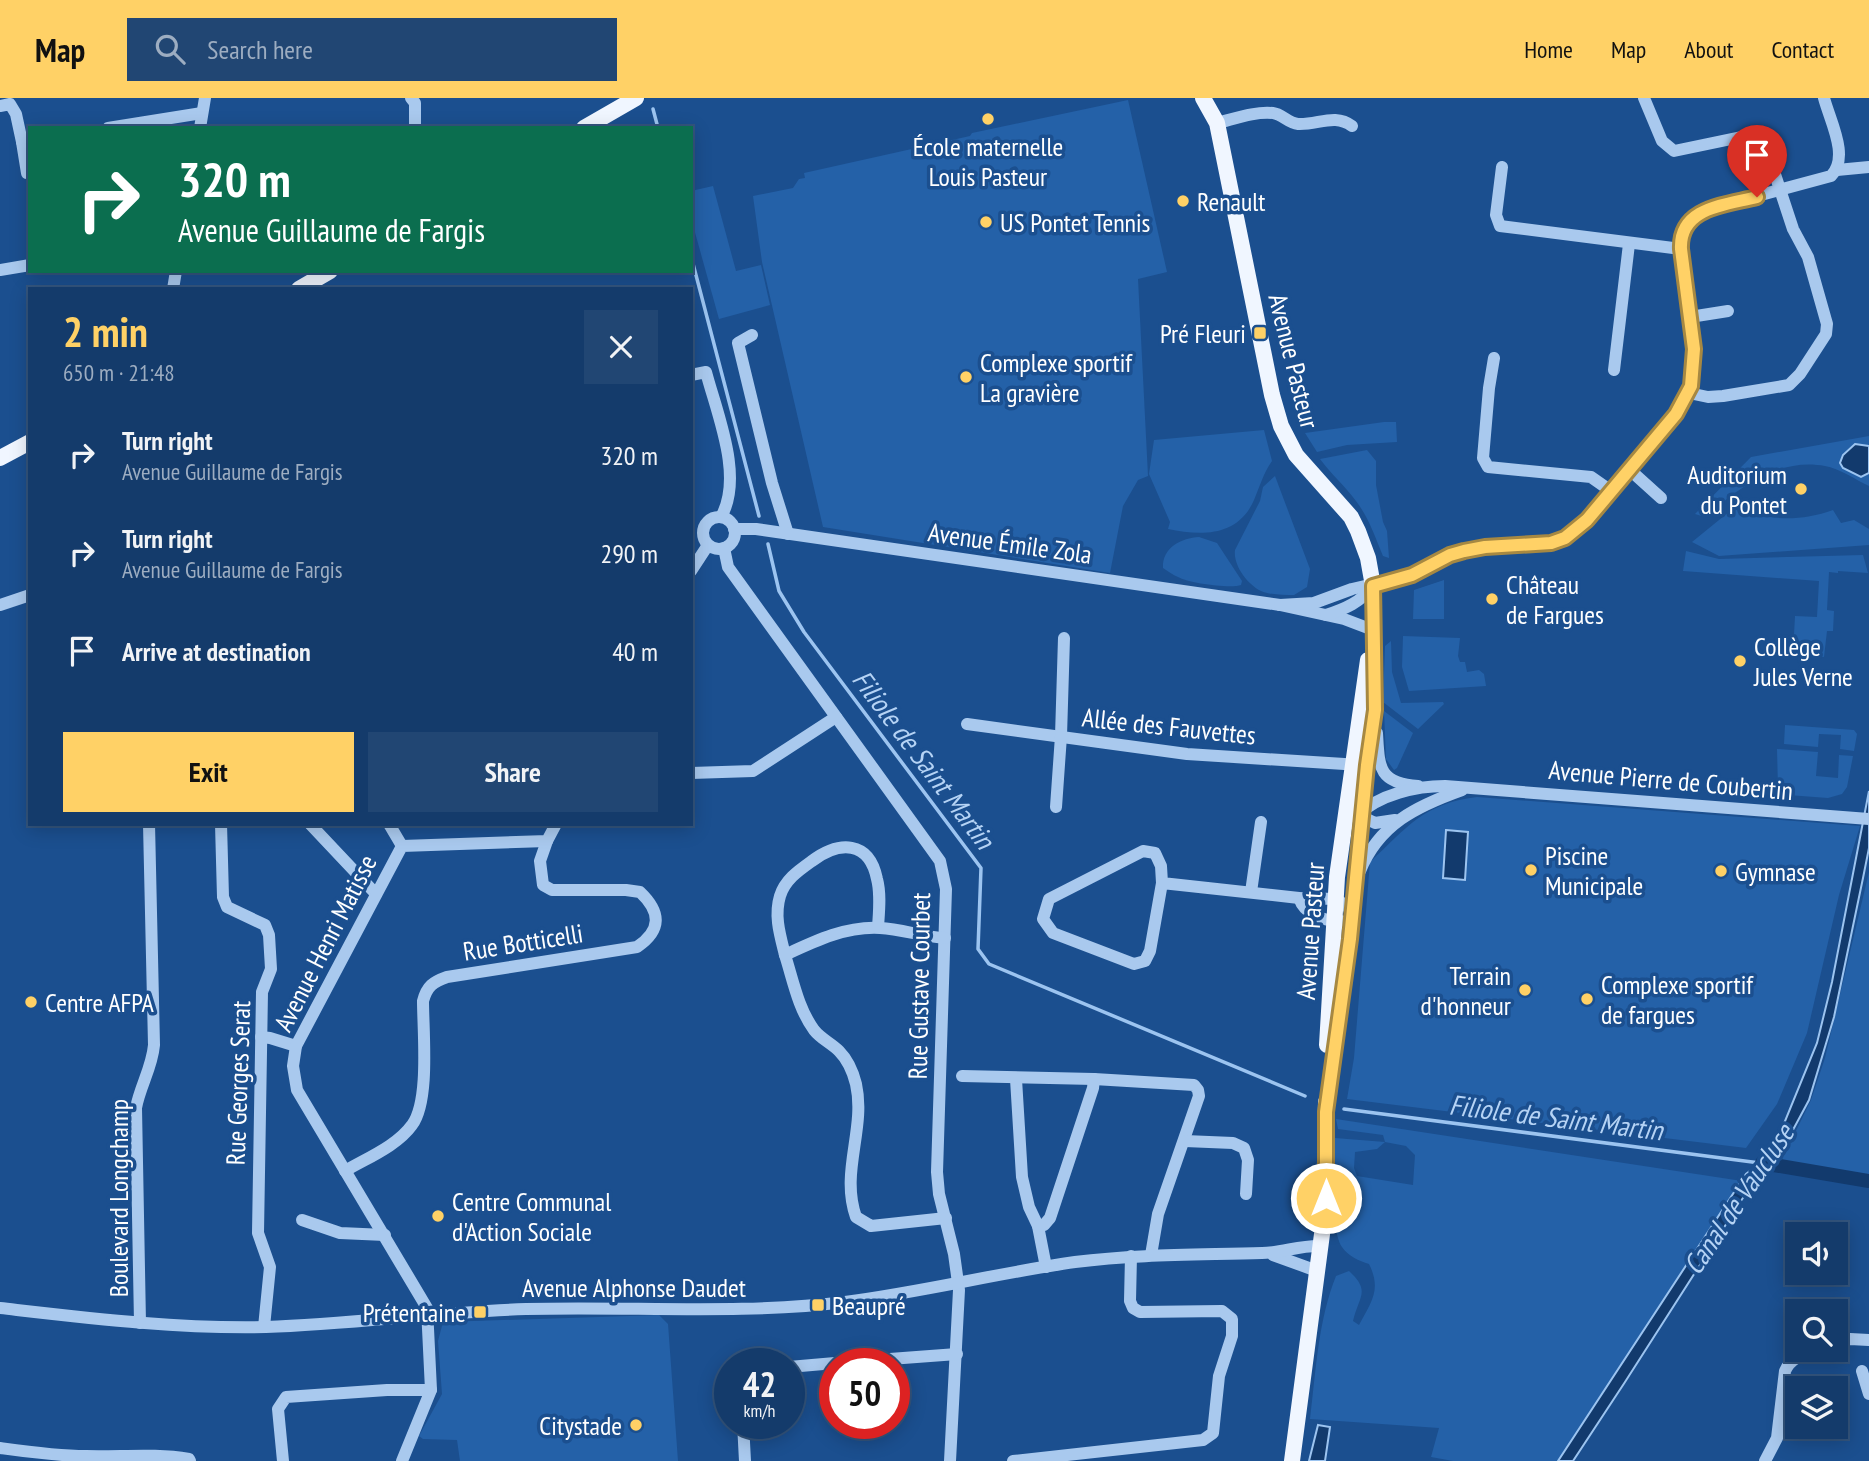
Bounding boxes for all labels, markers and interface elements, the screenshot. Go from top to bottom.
search box [127,18,617,81]
text: Map [35,28,85,71]
icon: search [151,30,189,68]
text: Search here [207,33,313,66]
text: Home [1524,34,1573,65]
text: Map [1611,34,1646,65]
text: About [1684,34,1733,65]
text: Contact [1771,34,1834,65]
marker: École maternelle Louis Pasteur [980,111,996,127]
pin [1727,125,1787,197]
place label: École maternelle Louis Pasteur [913,130,1063,193]
icon: arrive [1738,136,1776,174]
text: 320 m [178,147,291,211]
icon: right [63,154,154,245]
place label: Renault [1197,185,1266,218]
marker: Renault [1175,193,1191,209]
place label: US Pontet Tennis [1000,206,1150,239]
text: Avenue Guillaume de Fargis [178,209,485,251]
marker: US Pontet Tennis [978,214,994,230]
street label: Avenue Pasteur [1261,290,1327,432]
text: 2 min [63,304,148,359]
button: close [584,310,658,384]
place label: Pré Fleuri [1160,317,1246,350]
marker: Pré Fleuri [1252,325,1268,341]
place label: Complexe sportif La gravière [980,346,1133,409]
text: 650 m · 21:48 [63,358,175,387]
marker: Complexe sportif La gravière [958,369,974,385]
text: Turn right [122,424,213,457]
icon: right [63,436,101,474]
text: 320 m [600,439,658,472]
text: Avenue Guillaume de Fargis [122,457,343,486]
place label: Auditorium du Pontet [1687,458,1787,521]
marker: Auditorium du Pontet [1793,481,1809,497]
street label: Avenue Émile Zola [926,515,1094,571]
text: Turn right [122,522,213,555]
icon: right [63,534,101,572]
text: 290 m [600,537,658,570]
text: Avenue Guillaume de Fargis [122,555,343,584]
place label: Château de Fargues [1506,568,1604,631]
marker: Château de Fargues [1484,591,1500,607]
place label: Collège Jules Verne [1753,630,1853,693]
icon: arrive [63,632,101,670]
text: Arrive at destination [122,635,311,668]
text: 40 m [612,635,658,668]
marker: Collège Jules Verne [1732,653,1748,669]
water label: Filiole de Saint Martin [845,662,1004,857]
street label: Allée des Fauvettes [1081,700,1257,752]
button: Exit [63,732,354,812]
button: Share [368,732,658,812]
street label: Avenue Pierre de Coubertin [1547,753,1795,807]
place label: Piscine Municipale [1545,839,1643,902]
street label: Avenue Henri Matisse [266,849,384,1037]
place label: Gymnase [1735,855,1816,888]
street label: Avenue Pasteur [1289,861,1331,1001]
marker: Piscine Municipale [1523,862,1539,878]
marker: Gymnase [1713,863,1729,879]
street label: Rue Gustave Courbet [901,892,937,1080]
street label: Rue Botticelli [461,916,585,968]
place label: Terrain d'honneur [1420,959,1511,1022]
place label: Complexe sportif de fargues [1601,968,1754,1031]
marker: Terrain d'honneur [1517,982,1533,998]
place label: Centre AFPA [45,986,155,1019]
marker: Complexe sportif de fargues [1579,991,1595,1007]
marker: Centre AFPA [23,994,39,1010]
street label: Rue Georges Serat [219,1000,257,1166]
water label: Filiole de Saint Martin [1447,1086,1666,1149]
street label: Boulevard Longchamp [102,1099,135,1297]
water label: Canal de Vaucluse [1674,1115,1803,1281]
position arrow [1289,1161,1363,1235]
place label: Centre Communal d'Action Sociale [452,1185,611,1248]
marker: Centre Communal d'Action Sociale [430,1208,446,1224]
map controls [1785,1222,1848,1439]
button: sound [1785,1222,1848,1285]
street label: Avenue Alphonse Daudet [522,1271,746,1304]
place label: Beaupré [832,1289,906,1322]
place label: Prétentaine [363,1296,466,1329]
marker: Beaupré [810,1297,826,1313]
button: search [1785,1299,1848,1362]
marker: Prétentaine [472,1304,488,1320]
speed limit sign: 50 [819,1348,910,1439]
text: 42 [743,1361,776,1407]
button: layers [1785,1376,1848,1439]
text: km/h [744,1399,775,1422]
place label: Citystade [539,1409,622,1442]
marker: Citystade [628,1417,644,1433]

